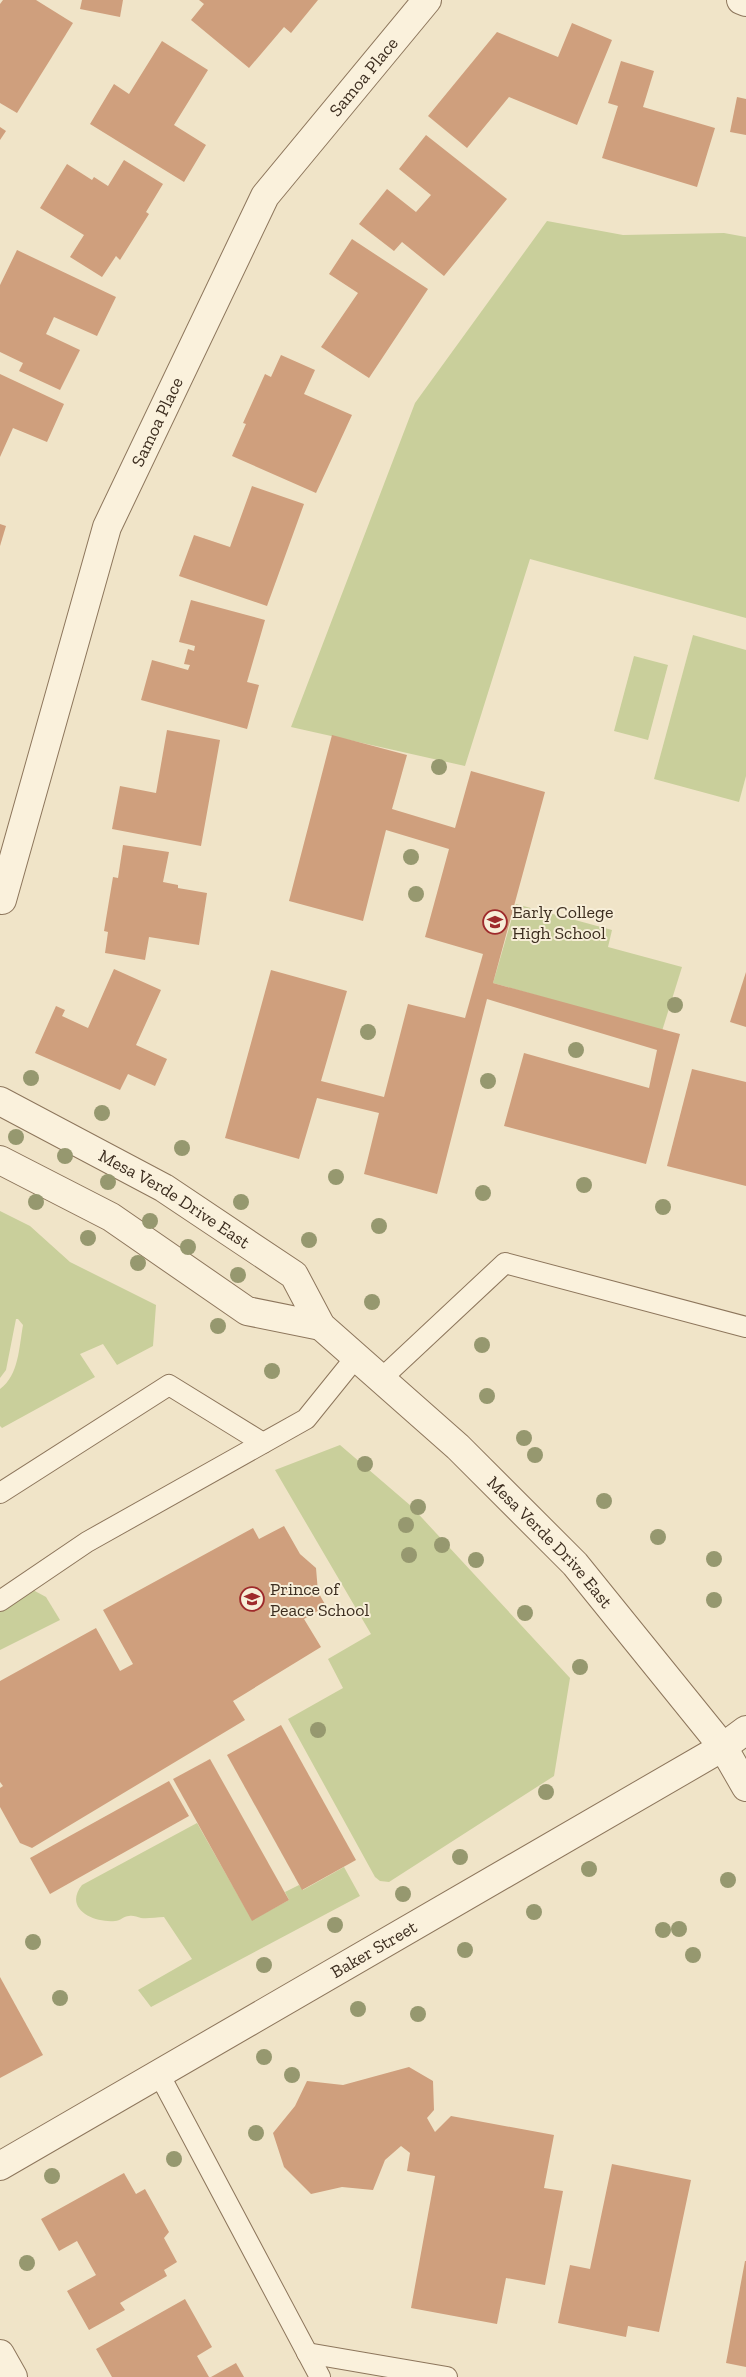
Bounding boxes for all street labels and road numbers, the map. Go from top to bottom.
street label: Samoa Place [324,33,403,121]
street label: Samoa Place [126,374,188,470]
street label: Mesa Verde Drive East [95,1144,254,1254]
street label: Mesa Verde Drive East [483,1472,617,1613]
street label: Baker Street [327,1916,421,1983]

